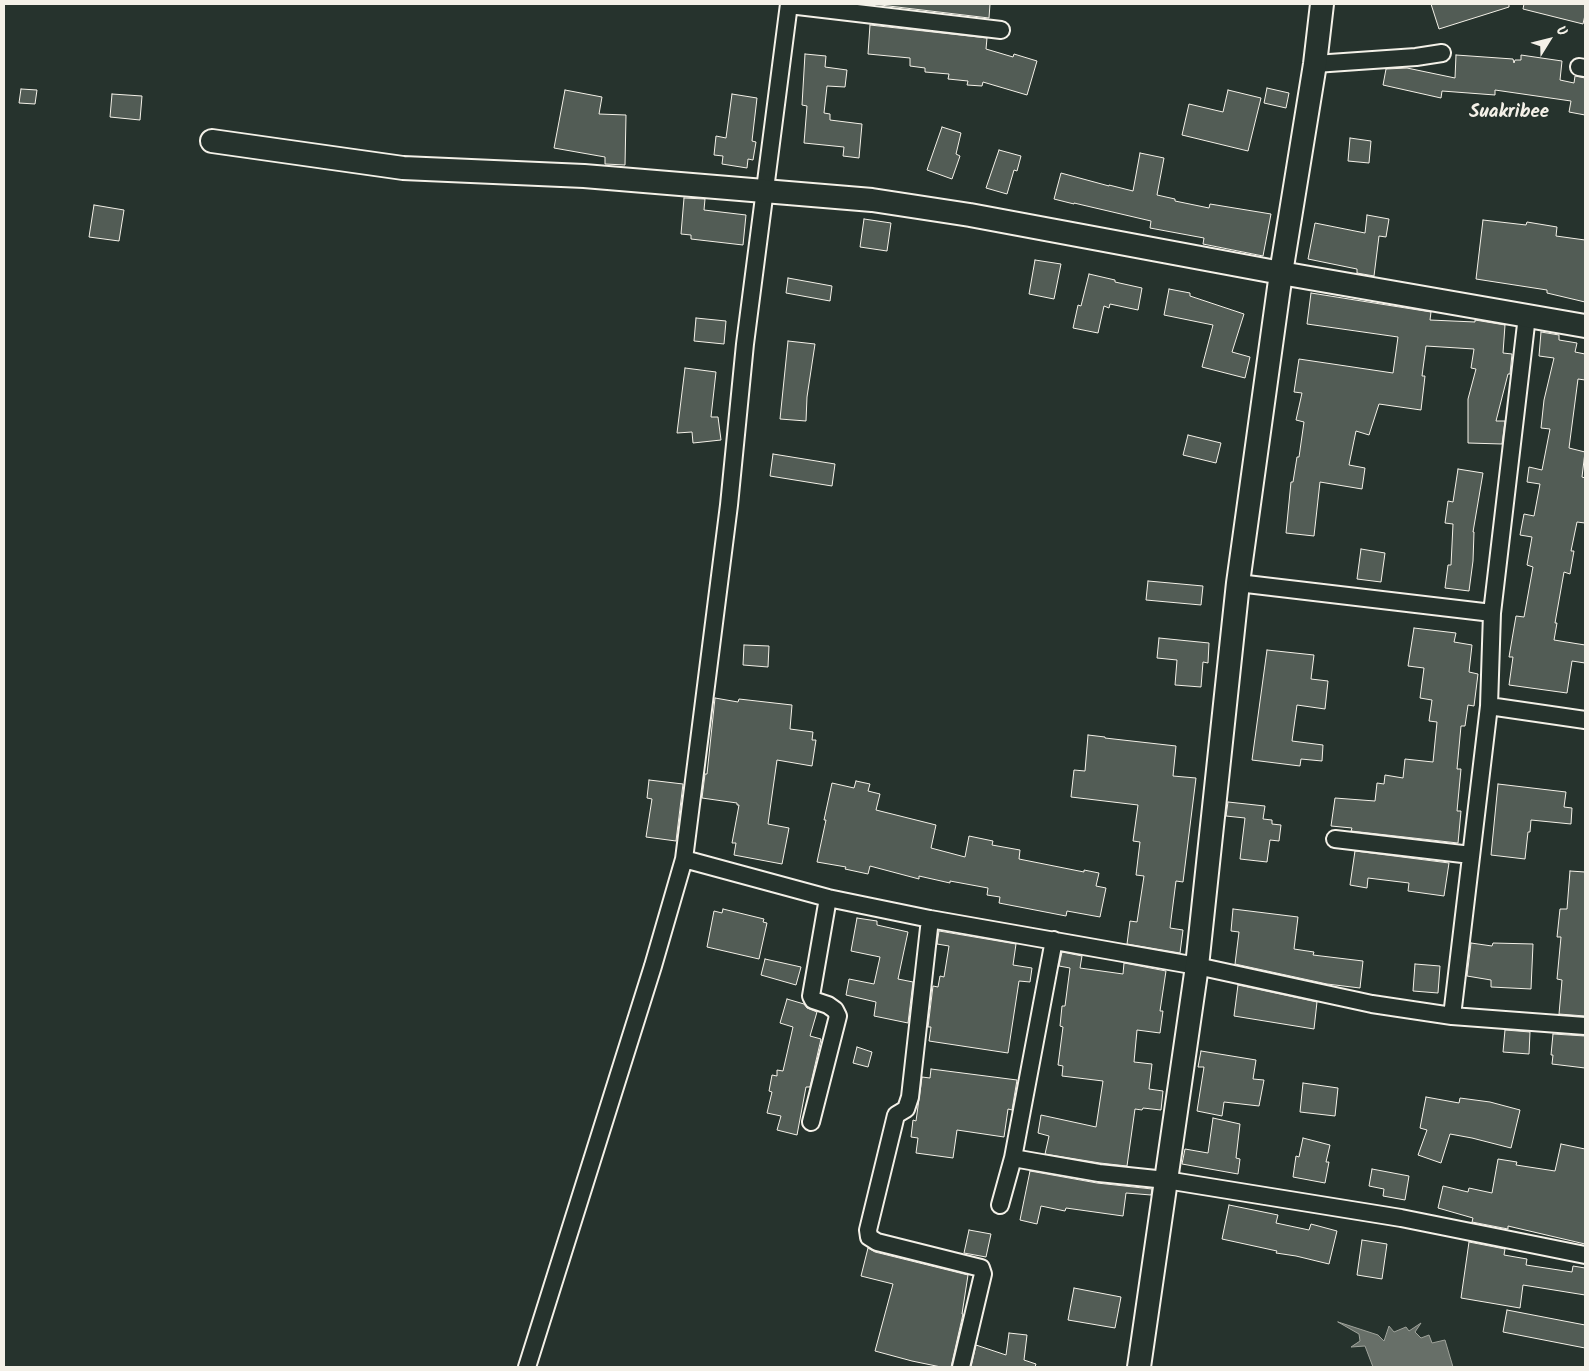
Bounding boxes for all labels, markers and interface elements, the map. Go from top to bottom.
north arrow [1524,15,1574,65]
text: U [1550,21,1572,41]
district label: Suakribee [1469,103,1549,125]

